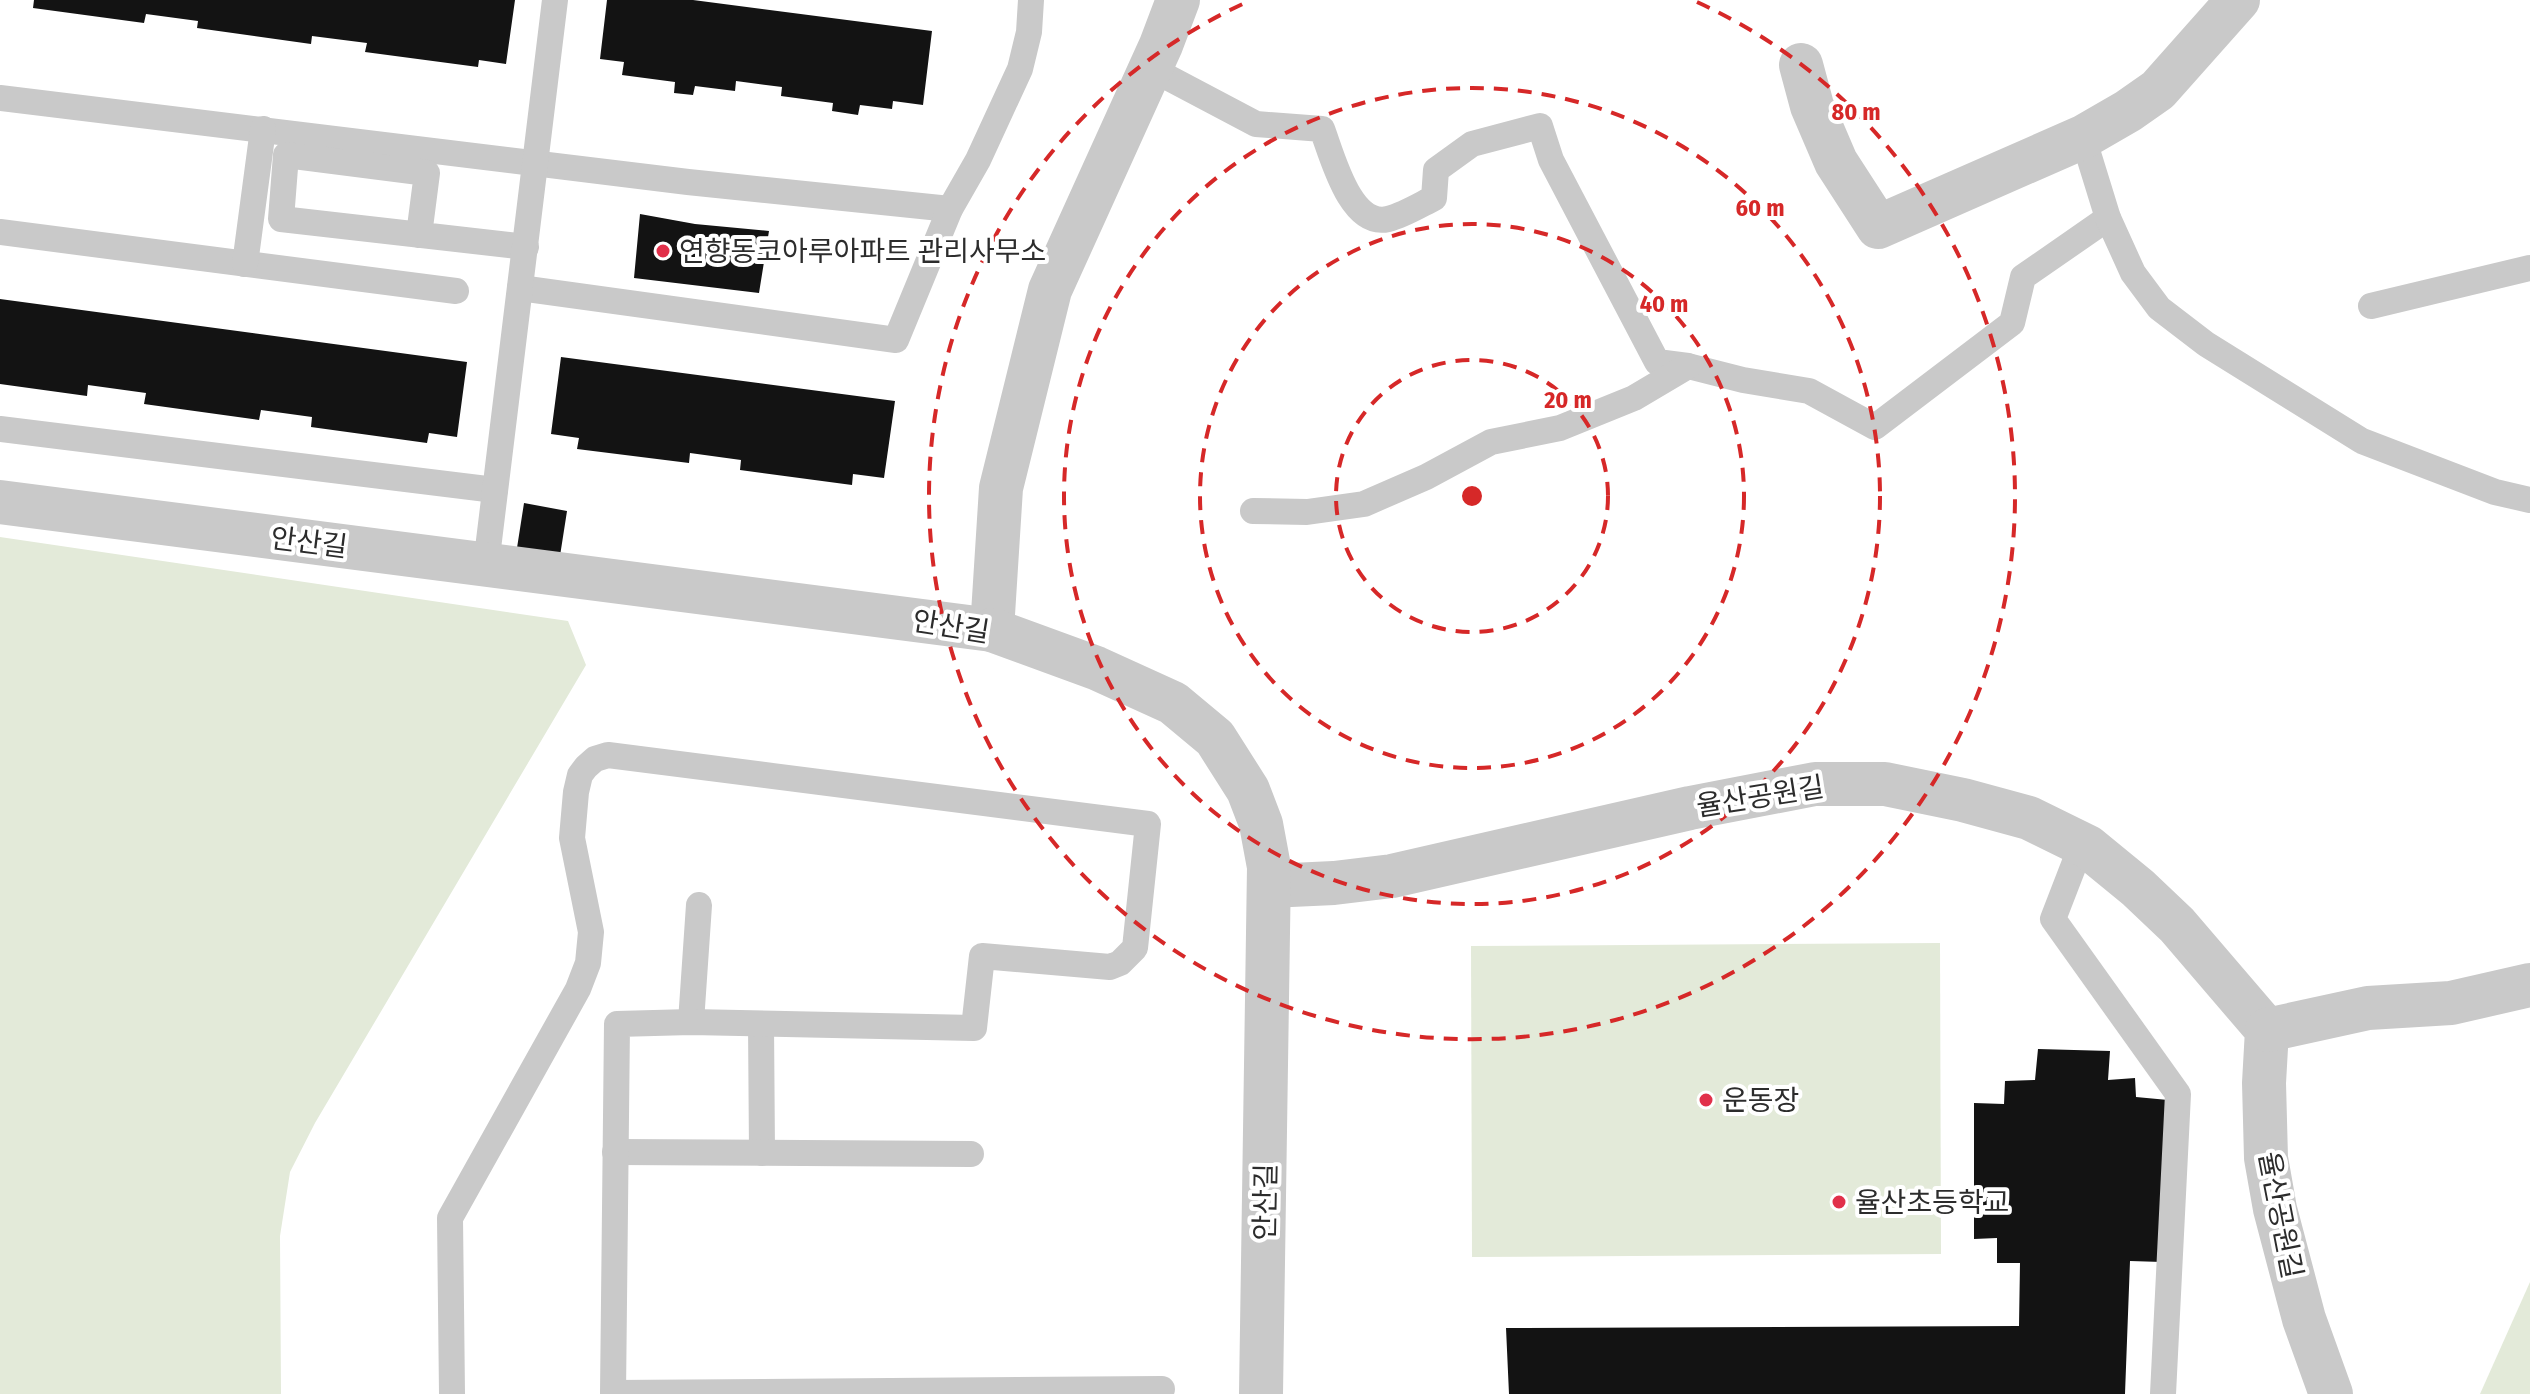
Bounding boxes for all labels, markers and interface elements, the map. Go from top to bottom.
text: 80 m [1831,98,1881,126]
text: 60 m [1736,194,1784,222]
place label: 연향동코아루아파트 관리사무소 [679,235,1046,268]
marker: 연향동코아루아파트 관리사무소 [654,242,672,260]
text: 40 m [1640,290,1688,318]
text: 20 m [1543,386,1592,414]
centre of rings [1458,482,1486,510]
street label: 안산길 [269,521,349,564]
street label: 안산길 [910,604,992,649]
street label: 율산공원길 [1694,770,1826,823]
place label: 운동장 [1722,1084,1799,1117]
marker: 운동장 [1697,1091,1715,1109]
street label: 율산공원길 [2252,1149,2309,1281]
street label: 안산길 [1248,1163,1283,1241]
place label: 율산초등학교 [1855,1186,2010,1219]
marker: 율산초등학교 [1830,1193,1848,1211]

